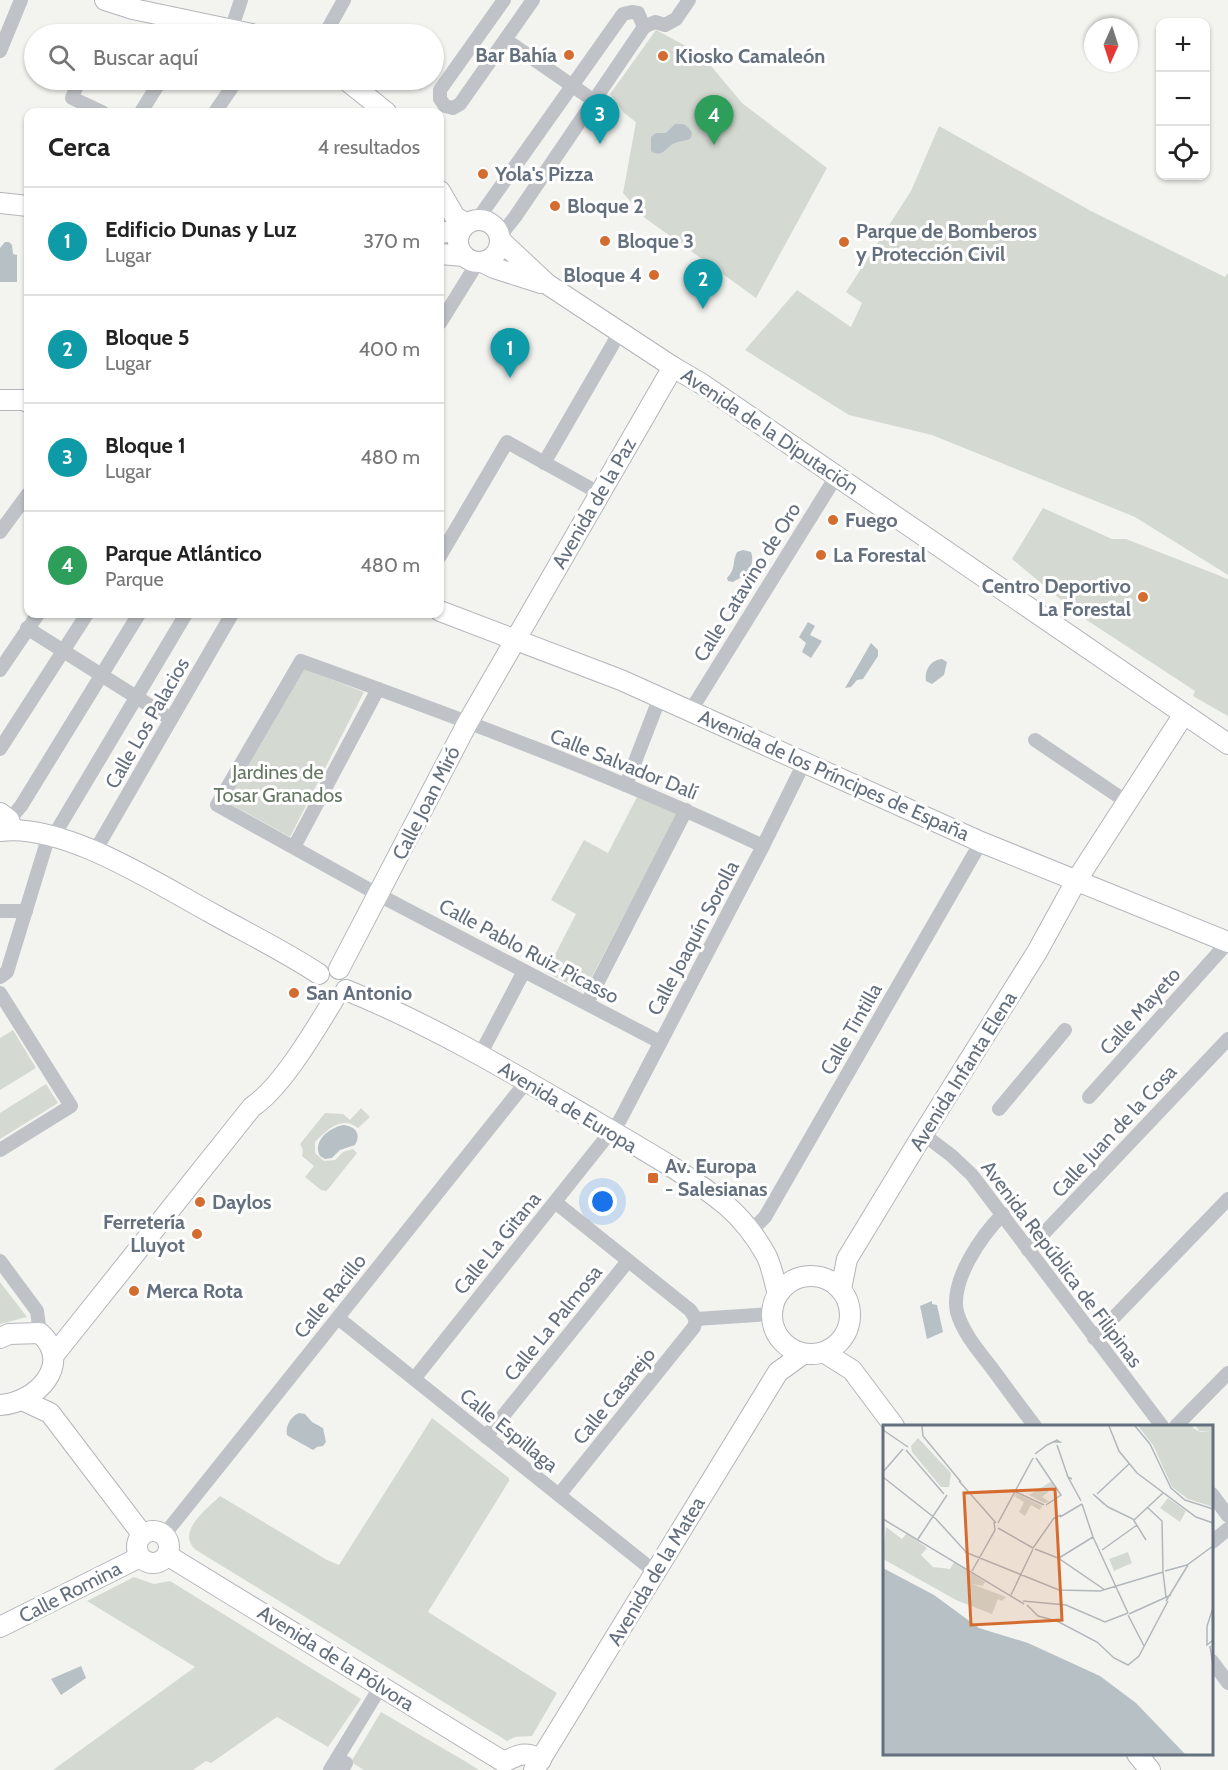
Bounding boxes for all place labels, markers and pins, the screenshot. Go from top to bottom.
place label: Bar Bahía [475,43,557,67]
place label: Kiosko Camaleón [675,44,825,68]
marker: Bar Bahía [562,48,576,62]
marker: Kiosko Camaleón [656,49,670,63]
pin: 3 [580,94,620,144]
pin: 4 [694,96,734,145]
place label: Yola's Pizza [494,162,594,186]
marker: Yola's Pizza [476,167,490,181]
place label: Bloque 2 [567,194,644,218]
marker: Bloque 2 [548,199,562,213]
place label: Parque de Bomberos y Protección Civil [856,219,1037,266]
place label: Bloque 3 [617,229,694,253]
marker: Bloque 3 [598,234,612,248]
marker: Parque de Bomberos y Protección Civil [837,235,851,249]
pin: 2 [684,260,722,309]
place label: Bloque 4 [563,263,642,287]
marker: Bloque 4 [647,268,661,282]
pin: 1 [490,328,530,378]
place label: Fuego [845,508,898,532]
marker: Fuego [826,513,840,527]
place label: La Forestal [833,543,926,567]
marker: La Forestal [814,548,828,562]
place label: Centro Deportivo La Forestal [982,574,1131,621]
marker: Centro Deportivo La Forestal [1136,590,1150,604]
place label: San Antonio [306,981,412,1005]
marker: San Antonio [287,986,301,1000]
place label: Av. Europa - Salesianas [665,1154,768,1201]
marker: Av. Europa - Salesianas [646,1171,660,1185]
place label: Daylos [212,1190,272,1214]
marker: Daylos [193,1195,207,1209]
place label: Ferretería Lluyot [103,1210,185,1257]
marker: Ferretería Lluyot [190,1227,204,1241]
place label: Merca Rota [146,1279,243,1303]
marker: Merca Rota [127,1284,141,1298]

